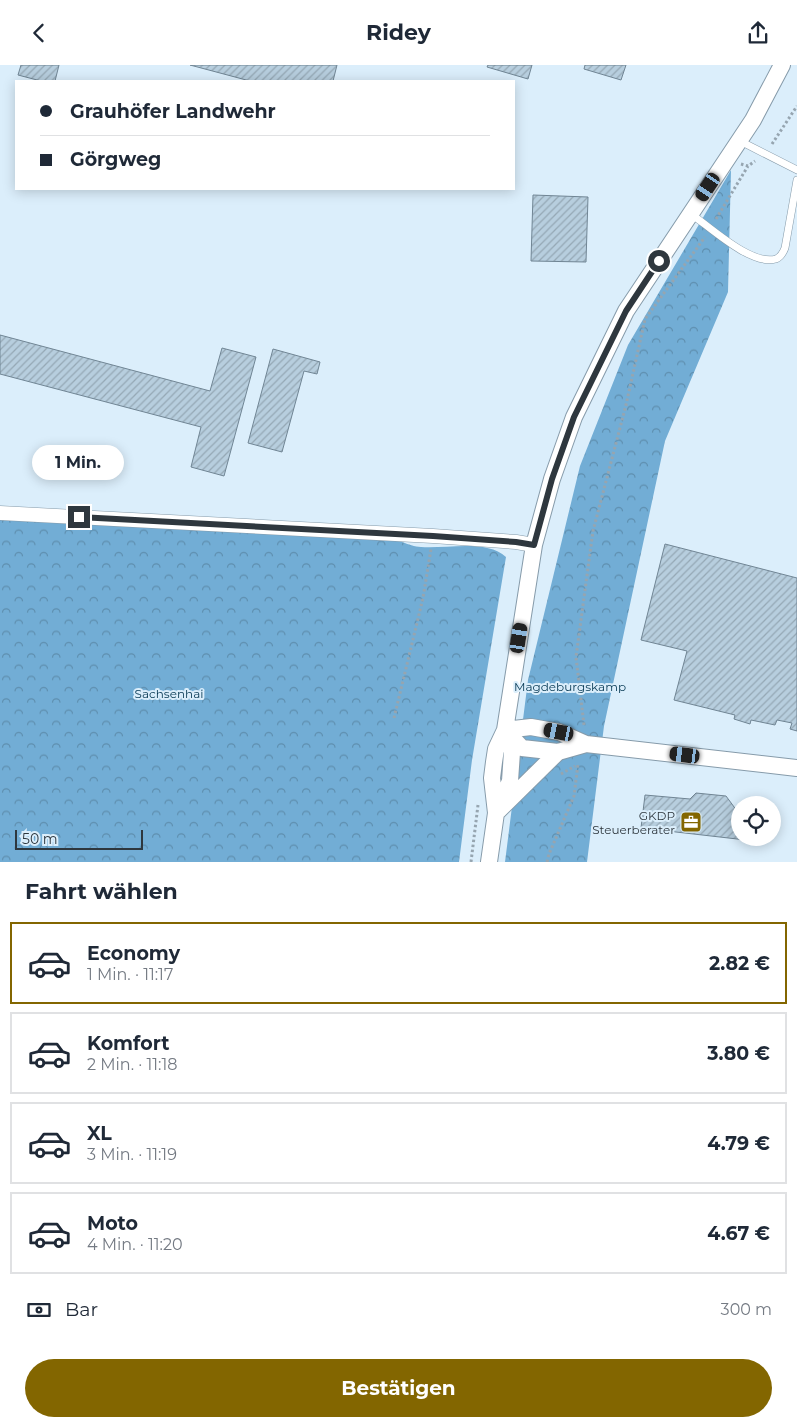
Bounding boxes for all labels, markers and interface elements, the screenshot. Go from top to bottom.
icon: back [25,19,53,47]
text: Ridey [366,19,431,46]
icon: share [744,19,772,47]
text: Grauhöfer Landwehr [70,100,276,123]
text: Görgweg [70,148,161,171]
car [693,170,722,204]
route start [648,250,670,272]
callout: 1 Min. [33,445,125,479]
text: 1 Min. [55,453,101,472]
route end [68,506,90,528]
car [509,622,528,654]
park label: Magdeburgskamp [514,679,626,694]
park label: Sachsenhai [135,686,203,701]
car [542,722,575,742]
car [669,746,700,764]
map controls [731,796,781,846]
button: locate [731,796,781,846]
place label: GKDP Steuerberater [592,808,675,837]
office icon: GKDP Steuerberater [679,810,703,834]
scale bar [15,827,142,850]
text: 50 m [22,830,58,848]
text: Fahrt wählen [25,878,178,905]
icon: car [27,941,72,986]
text: Economy [87,942,180,965]
text: 2.82 € [709,952,770,975]
text: 1 Min. · 11:17 [87,965,173,984]
icon: car [27,1031,72,1076]
text: Komfort [87,1032,169,1055]
text: 3.80 € [707,1042,770,1065]
text: 2 Min. · 11:18 [87,1055,177,1074]
icon: car [27,1121,72,1166]
text: XL [87,1122,112,1145]
text: 4.79 € [707,1132,770,1155]
text: 3 Min. · 11:19 [87,1145,177,1164]
icon: car [27,1211,72,1256]
text: Moto [87,1212,138,1235]
text: 4.67 € [707,1222,770,1245]
text: 4 Min. · 11:20 [87,1235,183,1254]
icon: cash [25,1296,53,1324]
text: Bar [65,1298,98,1321]
text: 300 m [721,1300,772,1319]
button: Bestätigen [25,1359,772,1417]

